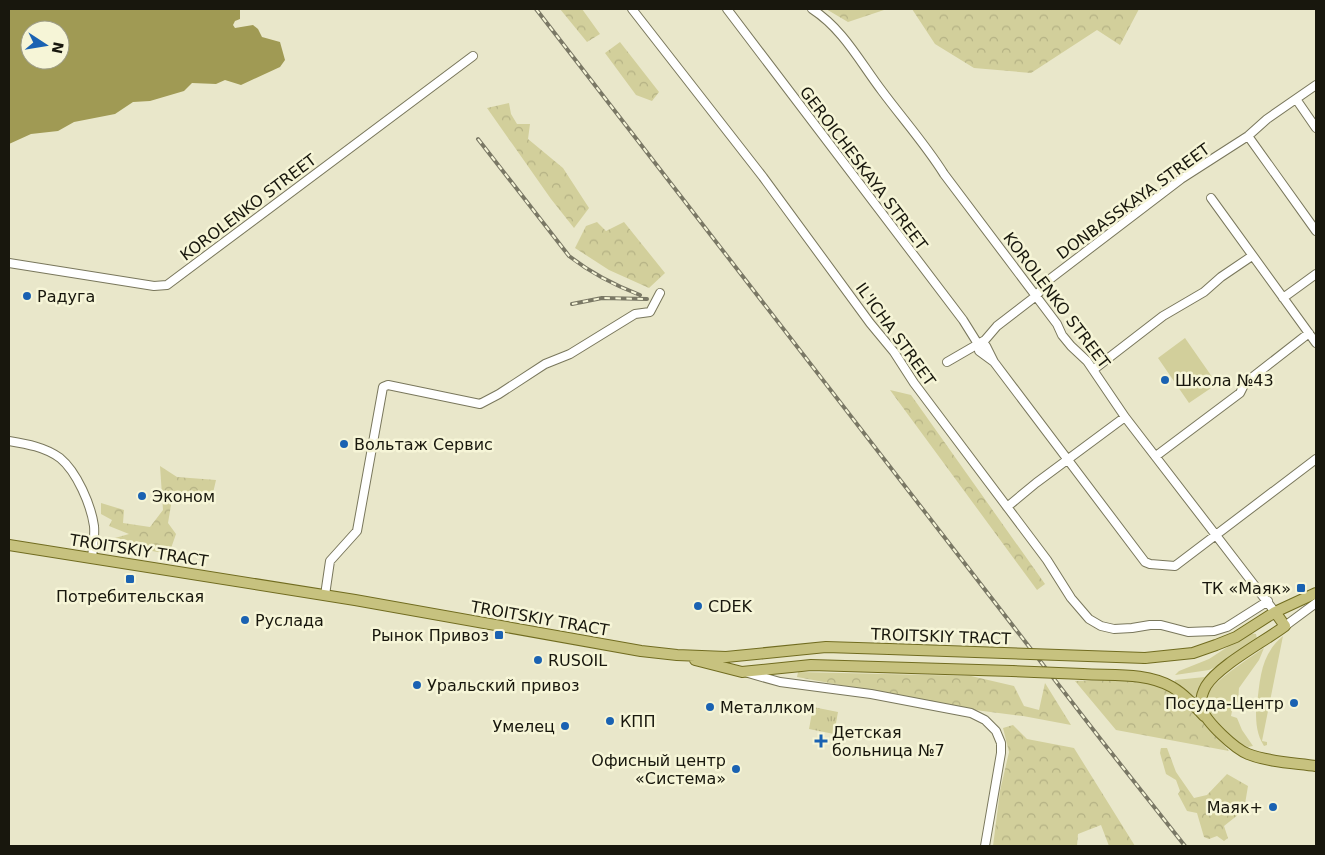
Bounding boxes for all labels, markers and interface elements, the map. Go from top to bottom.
north arrow [20,20,70,70]
text: N [49,40,67,55]
street label: GEROICHESKAYA STREET [796,83,931,254]
street label: DONBASSKAYA STREET [1053,139,1214,263]
street label: KOROLENKO STREET [177,150,320,265]
street label: KOROLENKO STREET [999,229,1114,372]
street label: IL'ICHA STREET [852,279,940,390]
place label: Радуга [37,287,95,306]
marker: Радуга [21,290,33,302]
place label: Школа №43 [1175,371,1274,390]
marker: Школа №43 [1159,374,1171,386]
place label: Вольтаж Сервис [354,435,493,454]
marker: Вольтаж Сервис [338,438,350,450]
place label: Эконом [152,487,215,506]
marker: Эконом [136,490,148,502]
street label: TROITSKIY TRACT [67,530,210,571]
marker: Потребительская [124,573,136,585]
place label: ТК «Маяк» [1201,579,1291,598]
marker: ТК «Маяк» [1295,582,1307,594]
place label: Потребительская [56,587,204,606]
street label: TROITSKIY TRACT [468,597,611,640]
place label: CDEK [708,597,753,616]
marker: CDEK [692,600,704,612]
place label: Руслада [255,611,324,630]
marker: Руслада [239,614,251,626]
street label: TROITSKIY TRACT [870,625,1012,648]
place label: Рынок Привоз [371,626,489,645]
marker: Рынок Привоз [493,629,505,641]
place label: RUSOIL [548,651,607,670]
marker: RUSOIL [532,654,544,666]
place label: Уральский привоз [427,676,579,695]
marker: Уральский привоз [411,679,423,691]
place label: Посуда-Центр [1165,694,1284,713]
marker: Посуда-Центр [1288,697,1300,709]
place label: Металлком [720,698,815,717]
marker: Металлком [704,701,716,713]
place label: КПП [620,712,655,731]
marker: КПП [604,715,616,727]
place label: Умелец [492,717,555,736]
marker: Умелец [559,720,571,732]
place label: Детская больница №7 [832,723,945,760]
marker: Детская больница №7 [814,734,828,748]
place label: Офисный центр «Система» [591,751,726,788]
marker: Офисный центр «Система» [730,763,742,775]
place label: Маяк+ [1207,798,1263,817]
marker: Маяк+ [1267,801,1279,813]

